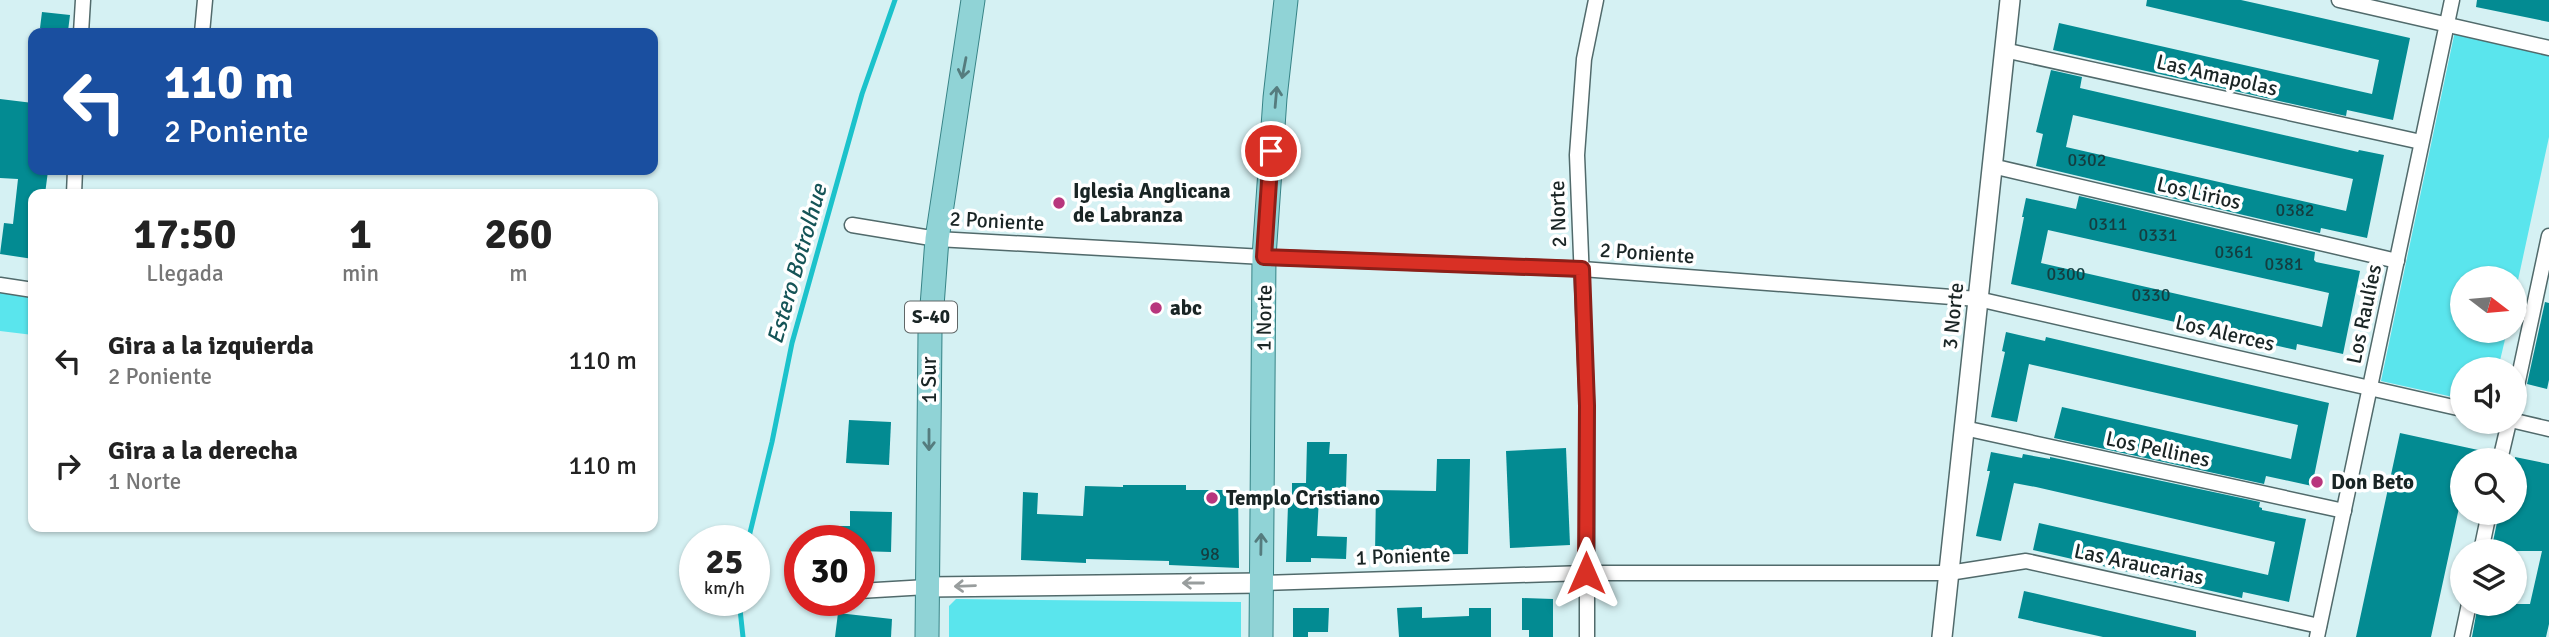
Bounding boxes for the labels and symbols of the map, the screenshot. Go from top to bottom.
street label: Las Amapolas [2154,48,2280,102]
one-way arrow [956,56,970,79]
one-way arrow [1269,86,1282,109]
pin [1241,121,1301,181]
house number: 0302 [2068,149,2106,171]
street label: Los Lirios [2155,171,2243,215]
place label: Iglesia Anglicana de Labranza [1073,178,1231,228]
water label: Estero Botrolhue [760,180,834,347]
street label: 2 Norte [1544,180,1572,248]
marker: Iglesia Anglicana de Labranza [1051,195,1067,211]
house number: 0382 [2276,199,2314,221]
street label: 2 Poniente [949,206,1045,236]
house number: 0311 [2089,213,2127,235]
house number: 0331 [2139,224,2177,246]
street label: 2 Poniente [1599,237,1695,269]
house number: 0361 [2215,241,2253,263]
house number: 0381 [2265,253,2303,275]
street label: Los Raulíes [2341,262,2387,366]
house number: 0300 [2047,263,2085,285]
north arrow [2450,266,2527,343]
street label: 3 Norte [1937,281,1969,351]
street label: 1 Norte [1250,284,1278,352]
house number: 0330 [2132,284,2170,306]
place label: abc [1170,295,1202,321]
marker: abc [1148,300,1164,316]
road number: S-40 [905,302,957,332]
street label: Los Alerces [2173,309,2277,357]
street label: 1 Sur [916,356,942,403]
street label: Los Pellines [2104,425,2212,473]
one-way arrow [922,428,936,451]
place label: Don Beto [2331,469,2414,495]
marker: Don Beto [2309,474,2325,490]
place label: Templo Cristiano [1226,485,1380,511]
marker: Templo Cristiano [1204,490,1220,506]
speed limit sign: 30 [784,525,875,616]
one-way arrow [1254,533,1268,556]
position arrow [1549,536,1623,610]
street label: Las Araucarias [2072,538,2206,590]
street label: 1 Poniente [1355,541,1451,571]
house number: 98 [1200,543,1220,565]
one-way arrow [1182,577,1205,590]
one-way arrow [954,579,977,592]

